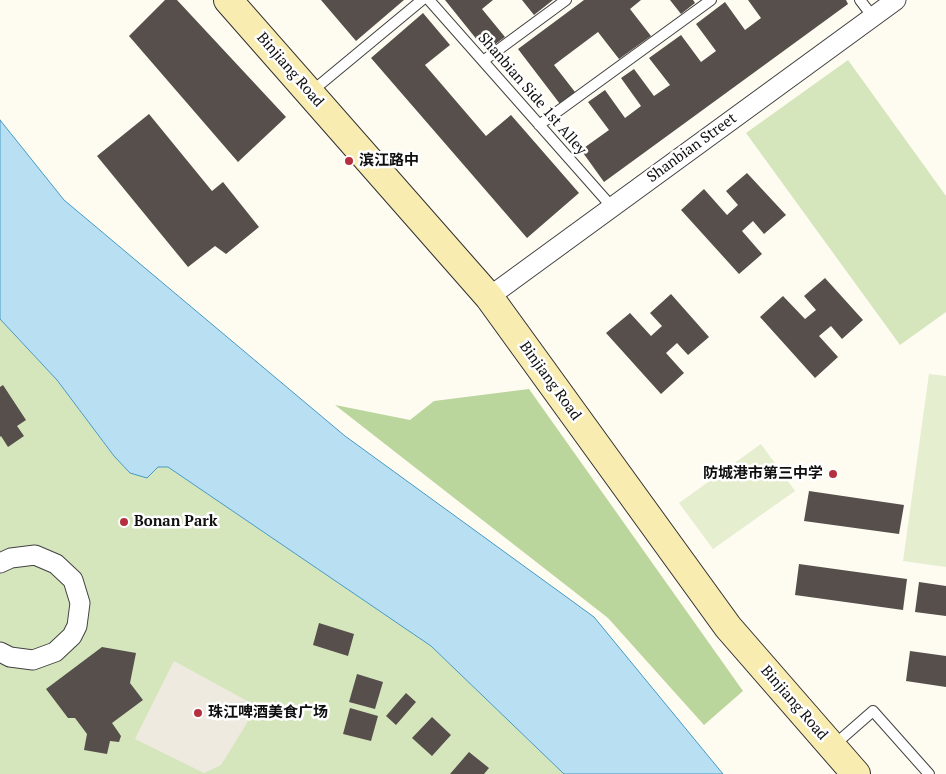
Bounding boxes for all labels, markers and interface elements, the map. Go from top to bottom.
street label: Binjiang Road [253,29,327,111]
street label: Shanbian Side 1st Alley [474,29,590,159]
street label: Shanbian Street [644,110,740,186]
place label: 滨江路中 [359,152,419,170]
marker: 滨江路中 [343,155,355,167]
street label: Binjiang Road [515,338,585,424]
place label: 防城港市第三中学 [703,465,823,483]
marker: 防城港市第三中学 [827,468,839,480]
place label: Bonan Park [134,513,217,531]
marker: Bonan Park [118,516,130,528]
street label: Binjiang Road [757,662,831,744]
place label: 珠江啤酒美食广场 [208,704,328,722]
marker: 珠江啤酒美食广场 [192,707,204,719]

